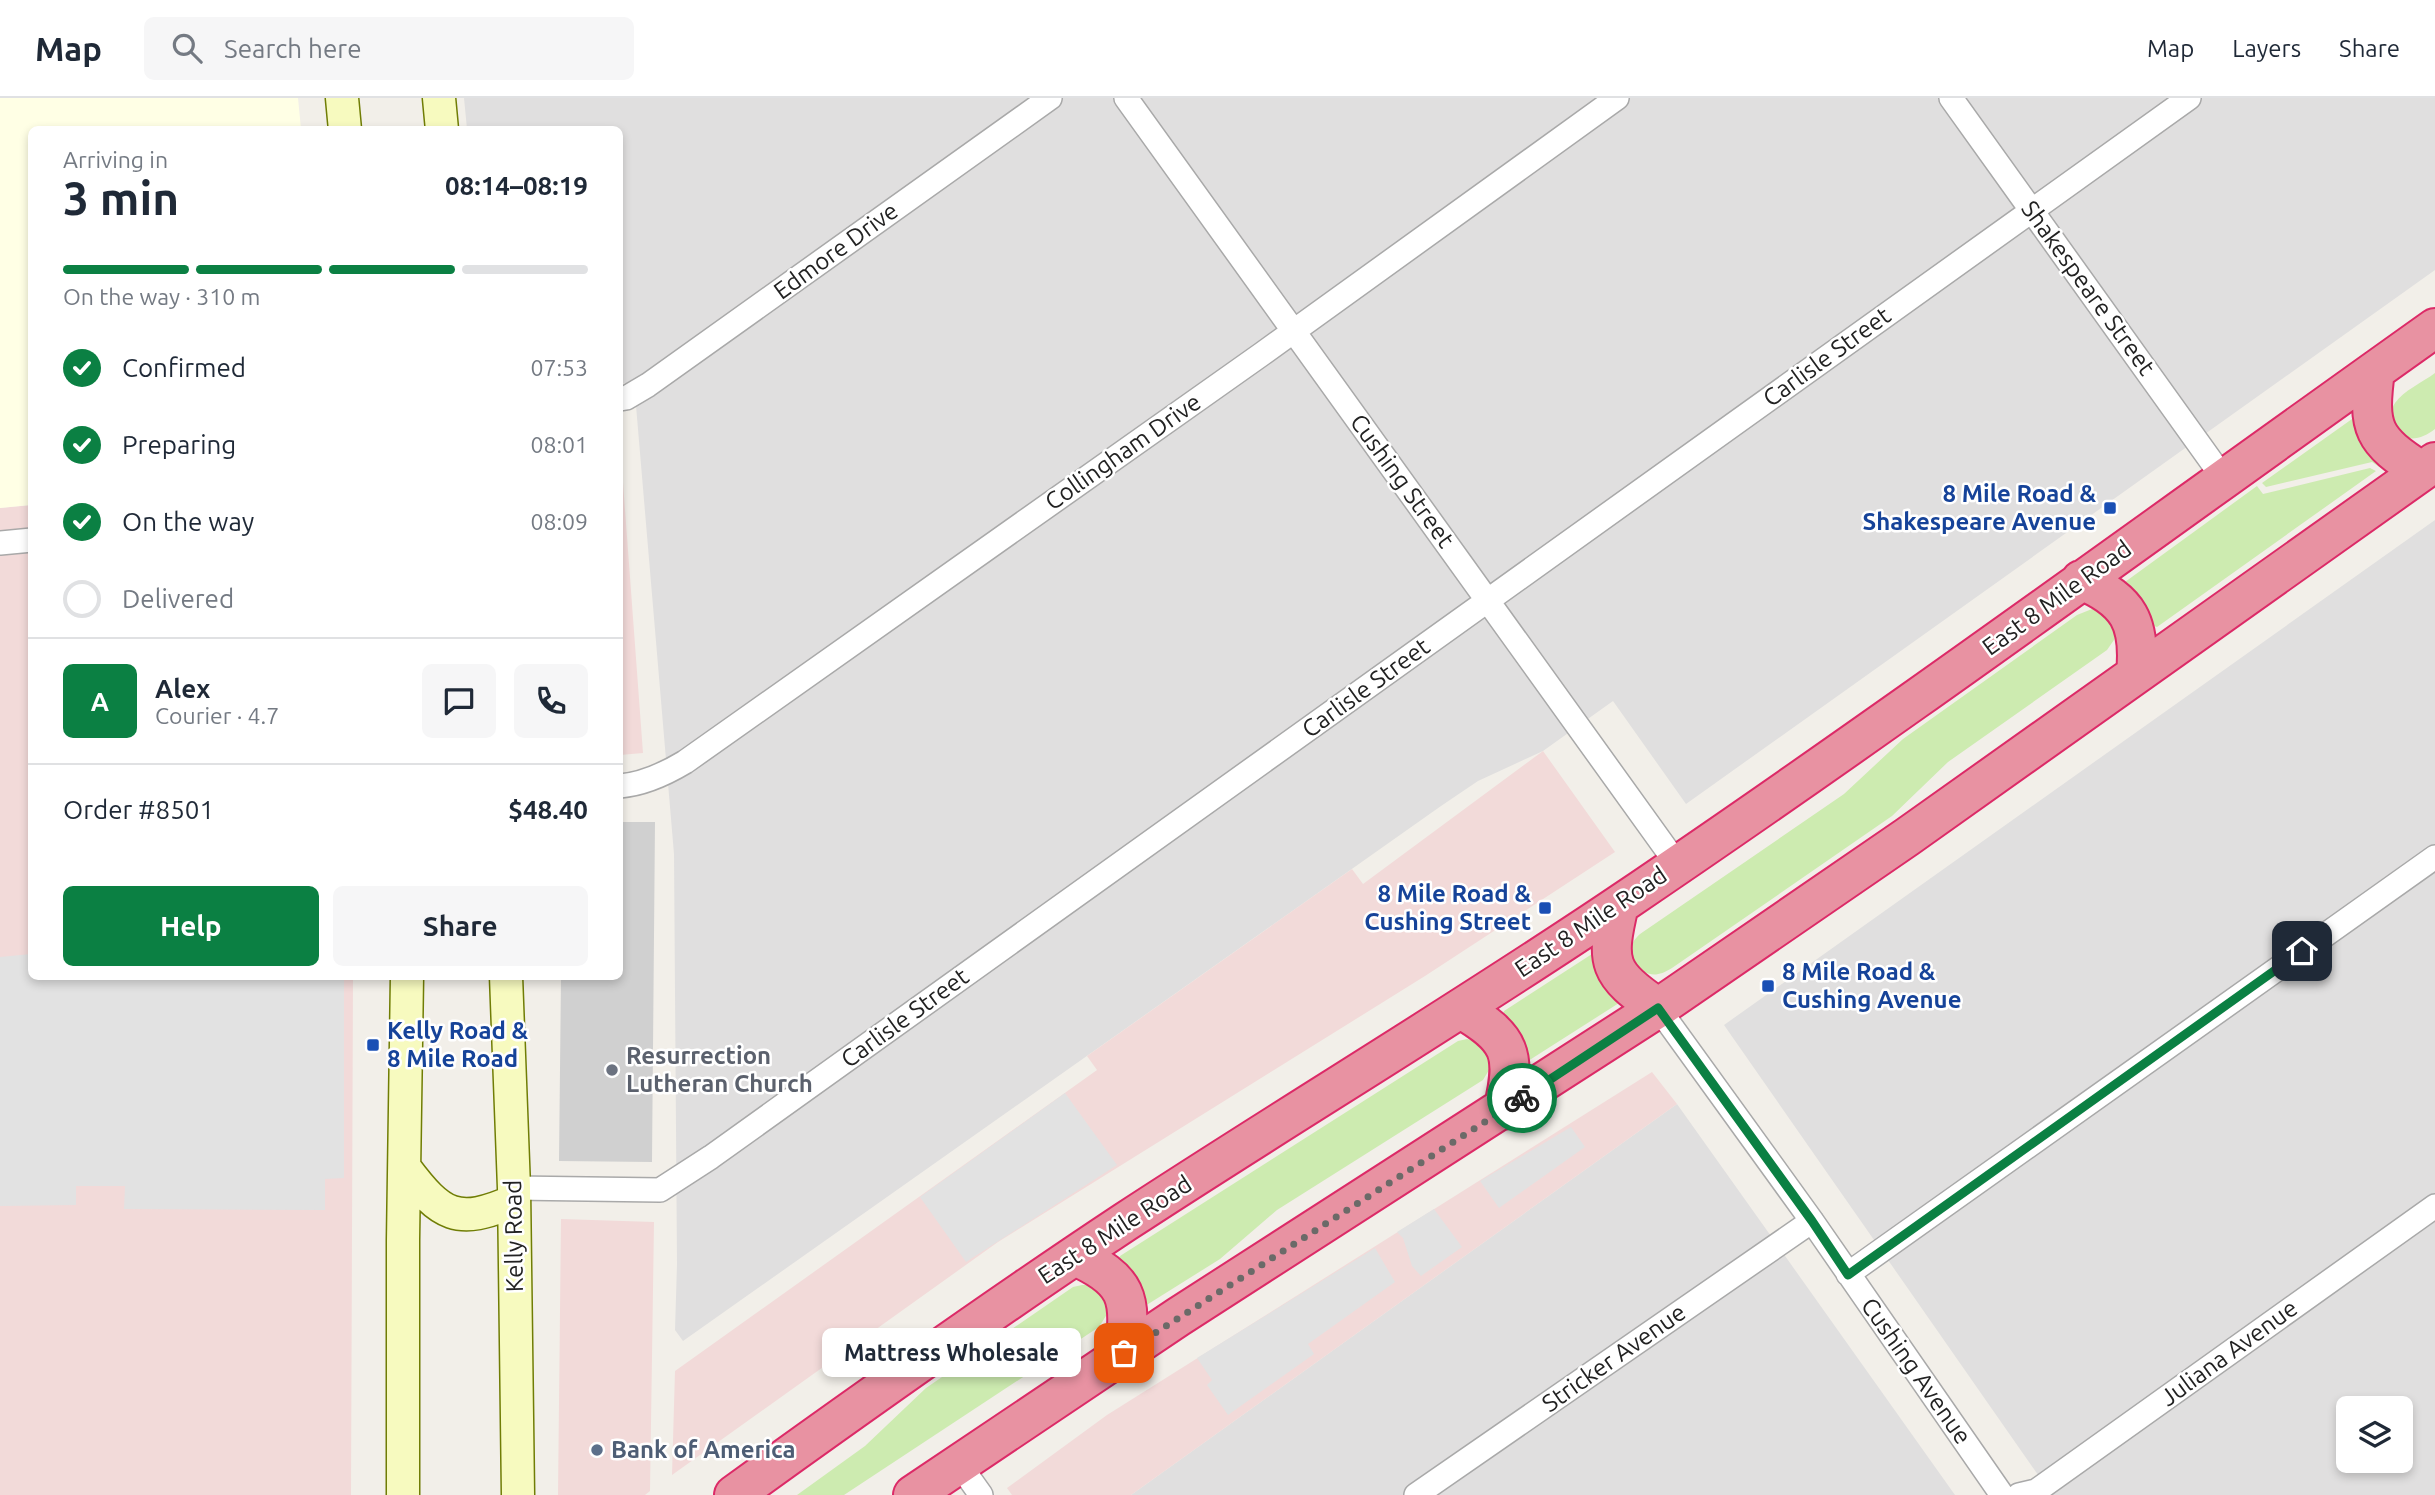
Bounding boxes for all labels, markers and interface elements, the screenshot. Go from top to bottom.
search box [144,17,634,80]
icon: search [168,29,206,67]
text: Map [35,30,102,67]
text: Search here [224,34,362,63]
text: Map [2147,35,2194,62]
text: Layers [2232,35,2301,62]
text: Share [2339,35,2400,62]
text: Arriving in [63,147,168,172]
text: 08:14–08:19 [445,171,588,200]
text: 3 min [63,172,179,224]
street label: Shakespeare Street [2016,195,2161,380]
street label: Edmore Drive [768,197,903,305]
text: On the way · 310 m [63,284,260,309]
street label: Carlisle Street [1758,301,1896,412]
icon: check [63,349,101,387]
text: Confirmed [122,353,246,382]
text: 07:53 [530,355,588,380]
street label: Collingham Drive [1040,388,1206,515]
street label: Cushing Street [1345,409,1460,553]
icon: check [63,426,101,464]
text: Preparing [122,430,236,459]
text: 08:01 [530,432,588,457]
place label: 8 Mile Road & Shakespeare Avenue [1863,480,2096,535]
marker: 8 Mile Road & Shakespeare Avenue [2102,500,2118,516]
icon: check [63,503,101,541]
text: On the way [122,507,254,536]
text: 08:09 [530,509,588,534]
street label: East 8 Mile Road [1977,535,2136,661]
text: Delivered [122,584,234,613]
street label: Carlisle Street [1297,632,1435,743]
button: chat [422,664,496,738]
button: phone [514,664,588,738]
text: Alex [155,674,210,703]
text: A [91,687,109,716]
text: Courier · 4.7 [155,703,279,728]
text: Order #8501 [63,795,214,824]
text: $48.40 [508,795,588,824]
street label: East 8 Mile Road [1510,861,1672,982]
place label: 8 Mile Road & Cushing Street [1364,880,1531,935]
button: Help [63,886,319,966]
button: Share [333,886,588,966]
marker: 8 Mile Road & Cushing Street [1537,900,1553,916]
pin [2272,921,2332,981]
icon: home [2283,932,2321,970]
place label: 8 Mile Road & Cushing Avenue [1782,958,1961,1013]
street label: Carlisle Street [836,962,974,1073]
marker: 8 Mile Road & Cushing Avenue [1760,978,1776,994]
place label: Kelly Road & 8 Mile Road [387,1017,529,1072]
marker: Kelly Road & 8 Mile Road [365,1037,381,1053]
place label: Resurrection Lutheran Church [626,1042,813,1097]
marker: Resurrection Lutheran Church [604,1062,620,1078]
courier [1487,1063,1557,1133]
icon: bike [1503,1079,1541,1117]
street label: East 8 Mile Road [1033,1170,1196,1289]
street label: Kelly Road [499,1180,528,1292]
street label: Cushing Avenue [1856,1293,1977,1449]
street label: Juliana Avenue [2155,1294,2302,1411]
street label: Stricker Avenue [1537,1298,1690,1417]
pin [1094,1323,1154,1383]
callout: Mattress Wholesale [823,1328,1082,1378]
icon: bag [1105,1334,1143,1372]
text: Mattress Wholesale [844,1340,1059,1365]
map controls [2336,1396,2413,1473]
button: layers [2336,1396,2413,1473]
place label: Bank of America [611,1436,795,1463]
marker: Bank of America [589,1442,605,1458]

